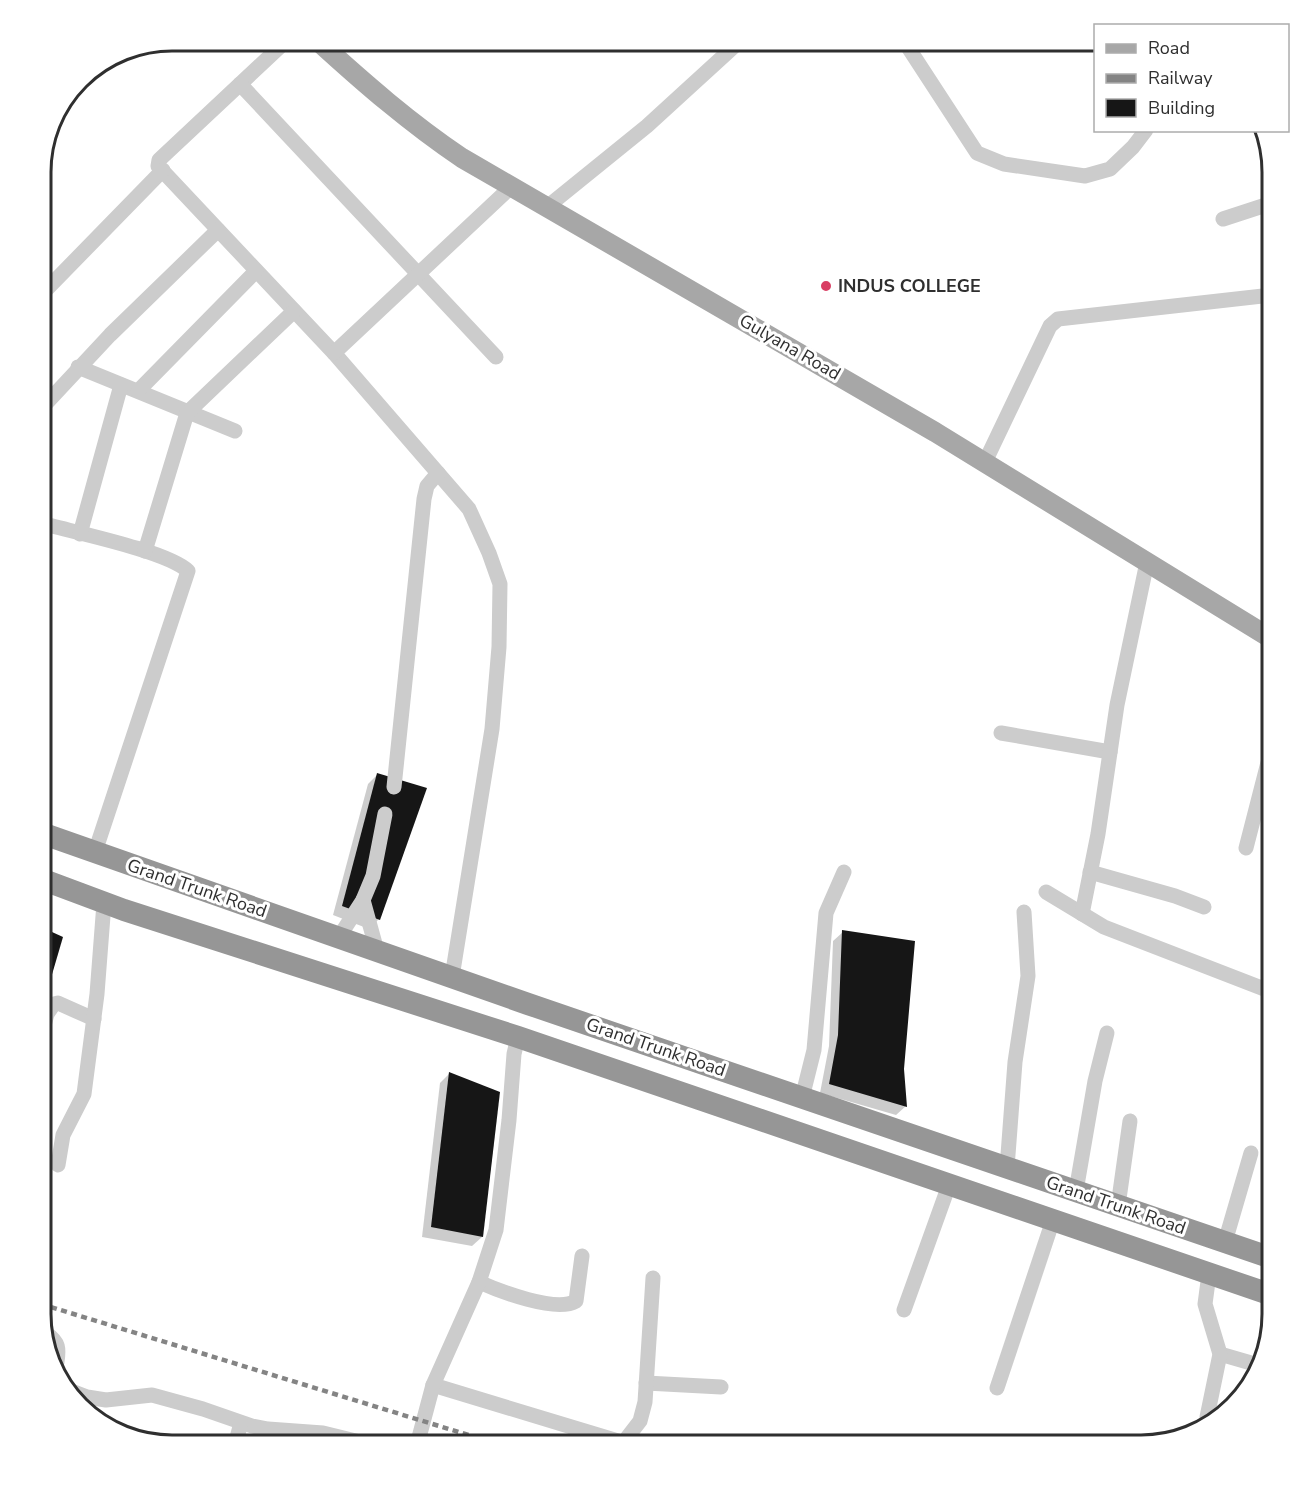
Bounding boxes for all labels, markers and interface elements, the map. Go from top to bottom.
legend [1094,24,1289,132]
text: Road [1148,36,1190,60]
text: Railway [1148,66,1213,90]
text: Building [1148,96,1215,120]
place label: INDUS COLLEGE [838,274,981,298]
marker: INDUS COLLEGE [819,279,833,293]
street label: Gulyana Road [735,308,845,386]
street label: Grand Trunk Road [124,853,270,923]
street label: Grand Trunk Road [583,1012,729,1082]
street label: Grand Trunk Road [1043,1170,1189,1240]

